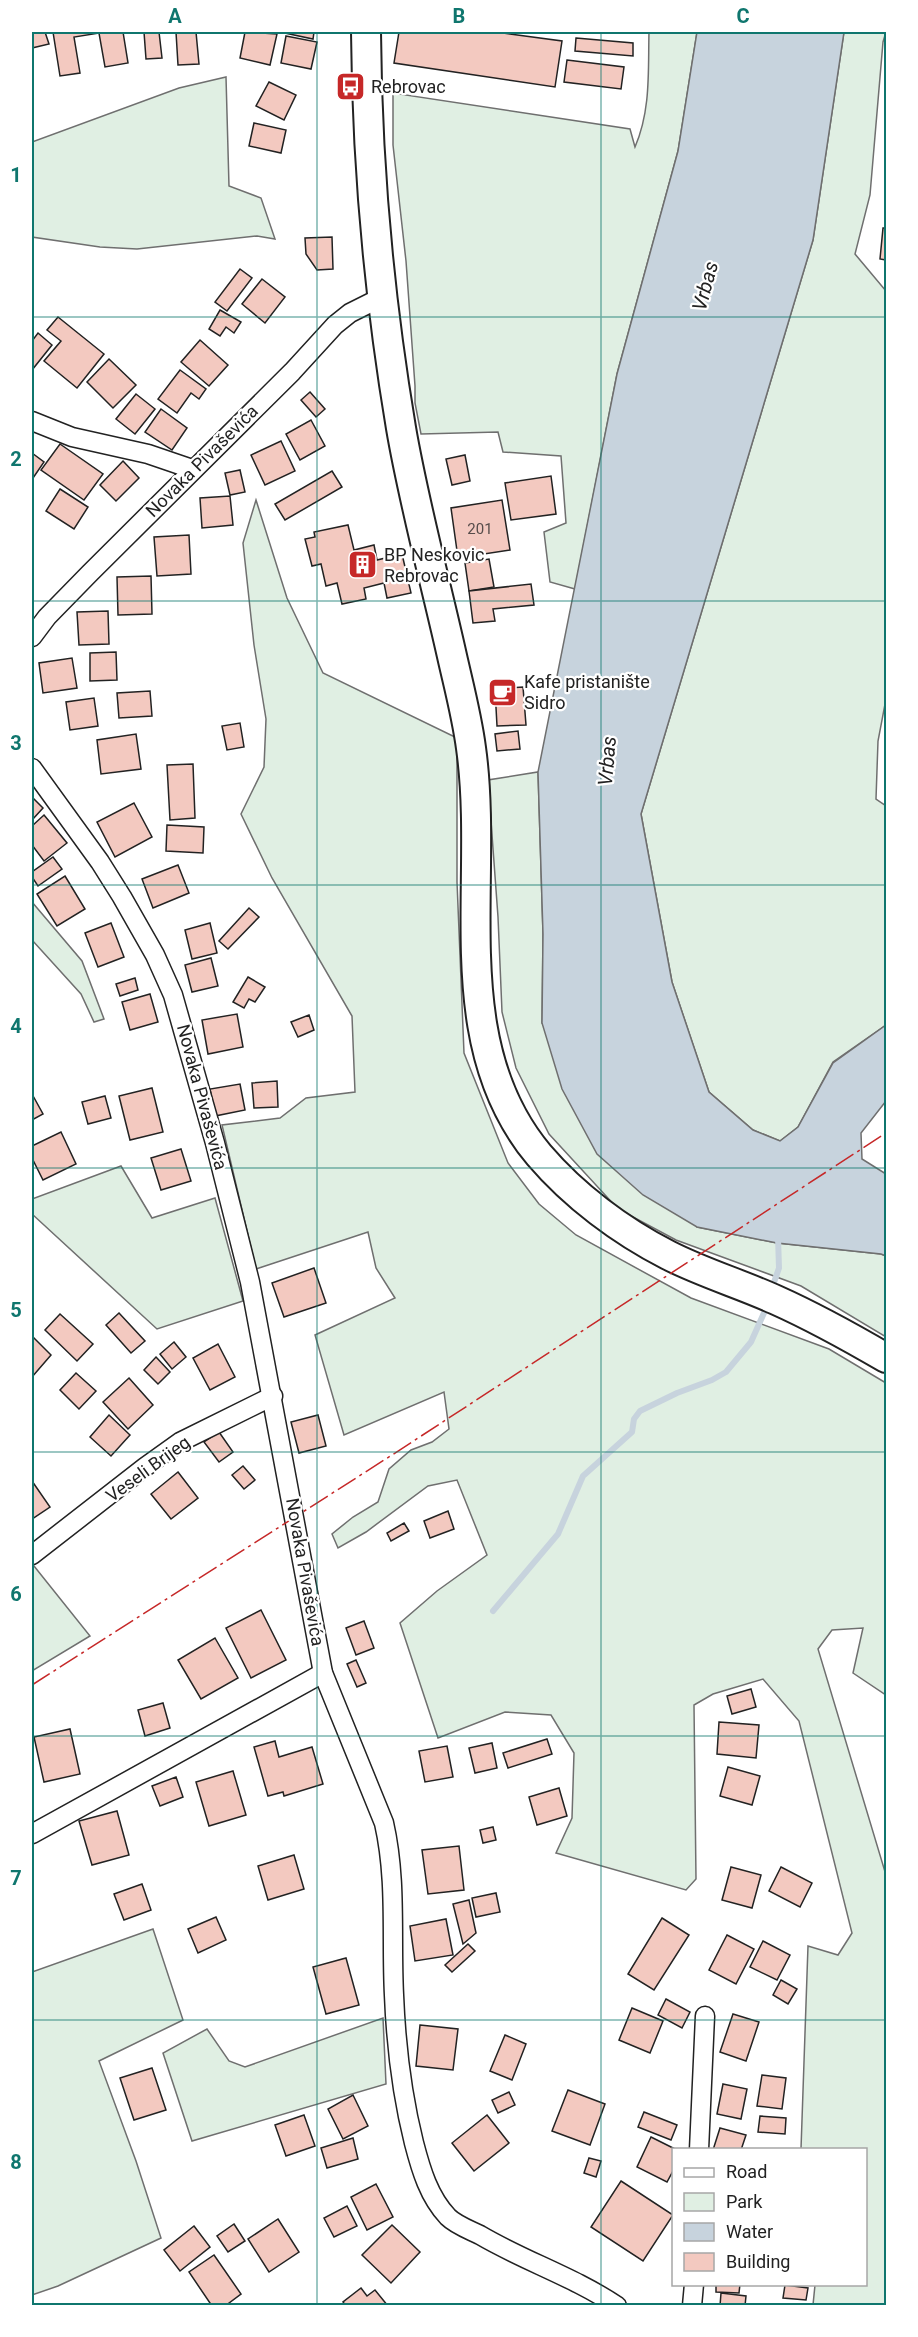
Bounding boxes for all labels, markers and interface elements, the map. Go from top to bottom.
text: A [168,4,182,28]
text: B [453,4,465,28]
text: C [736,4,750,28]
bus stop icon: Rebrovac [334,71,366,103]
place label: Rebrovac [371,76,446,97]
text: 1 [10,163,22,187]
water label: Vrbas [687,259,723,313]
street label: Novaka Pivaševića [141,400,262,521]
text: 2 [10,447,22,471]
house number: 201 [467,520,493,538]
place label: BP Neskovic Rebrovac [384,544,485,586]
building icon: BP Neskovic Rebrovac [347,549,379,581]
place label: Kafe pristanište Sidro [524,671,650,713]
cafe icon: Kafe pristanište Sidro [487,676,519,708]
text: 3 [10,731,22,755]
water label: Vrbas [593,735,621,787]
text: 4 [10,1014,22,1038]
street label: Novaka Pivaševića [173,1022,232,1172]
text: 5 [10,1298,22,1322]
street label: Veseli Brijeg [102,1431,194,1506]
street label: Novaka Pivaševića [282,1496,329,1648]
text: 6 [10,1582,22,1606]
text: 7 [10,1866,22,1890]
legend [672,2148,867,2286]
text: 8 [10,2150,22,2174]
text: Road [726,2161,767,2182]
text: Park [726,2191,763,2212]
text: Water [726,2221,773,2242]
text: Building [726,2251,790,2272]

